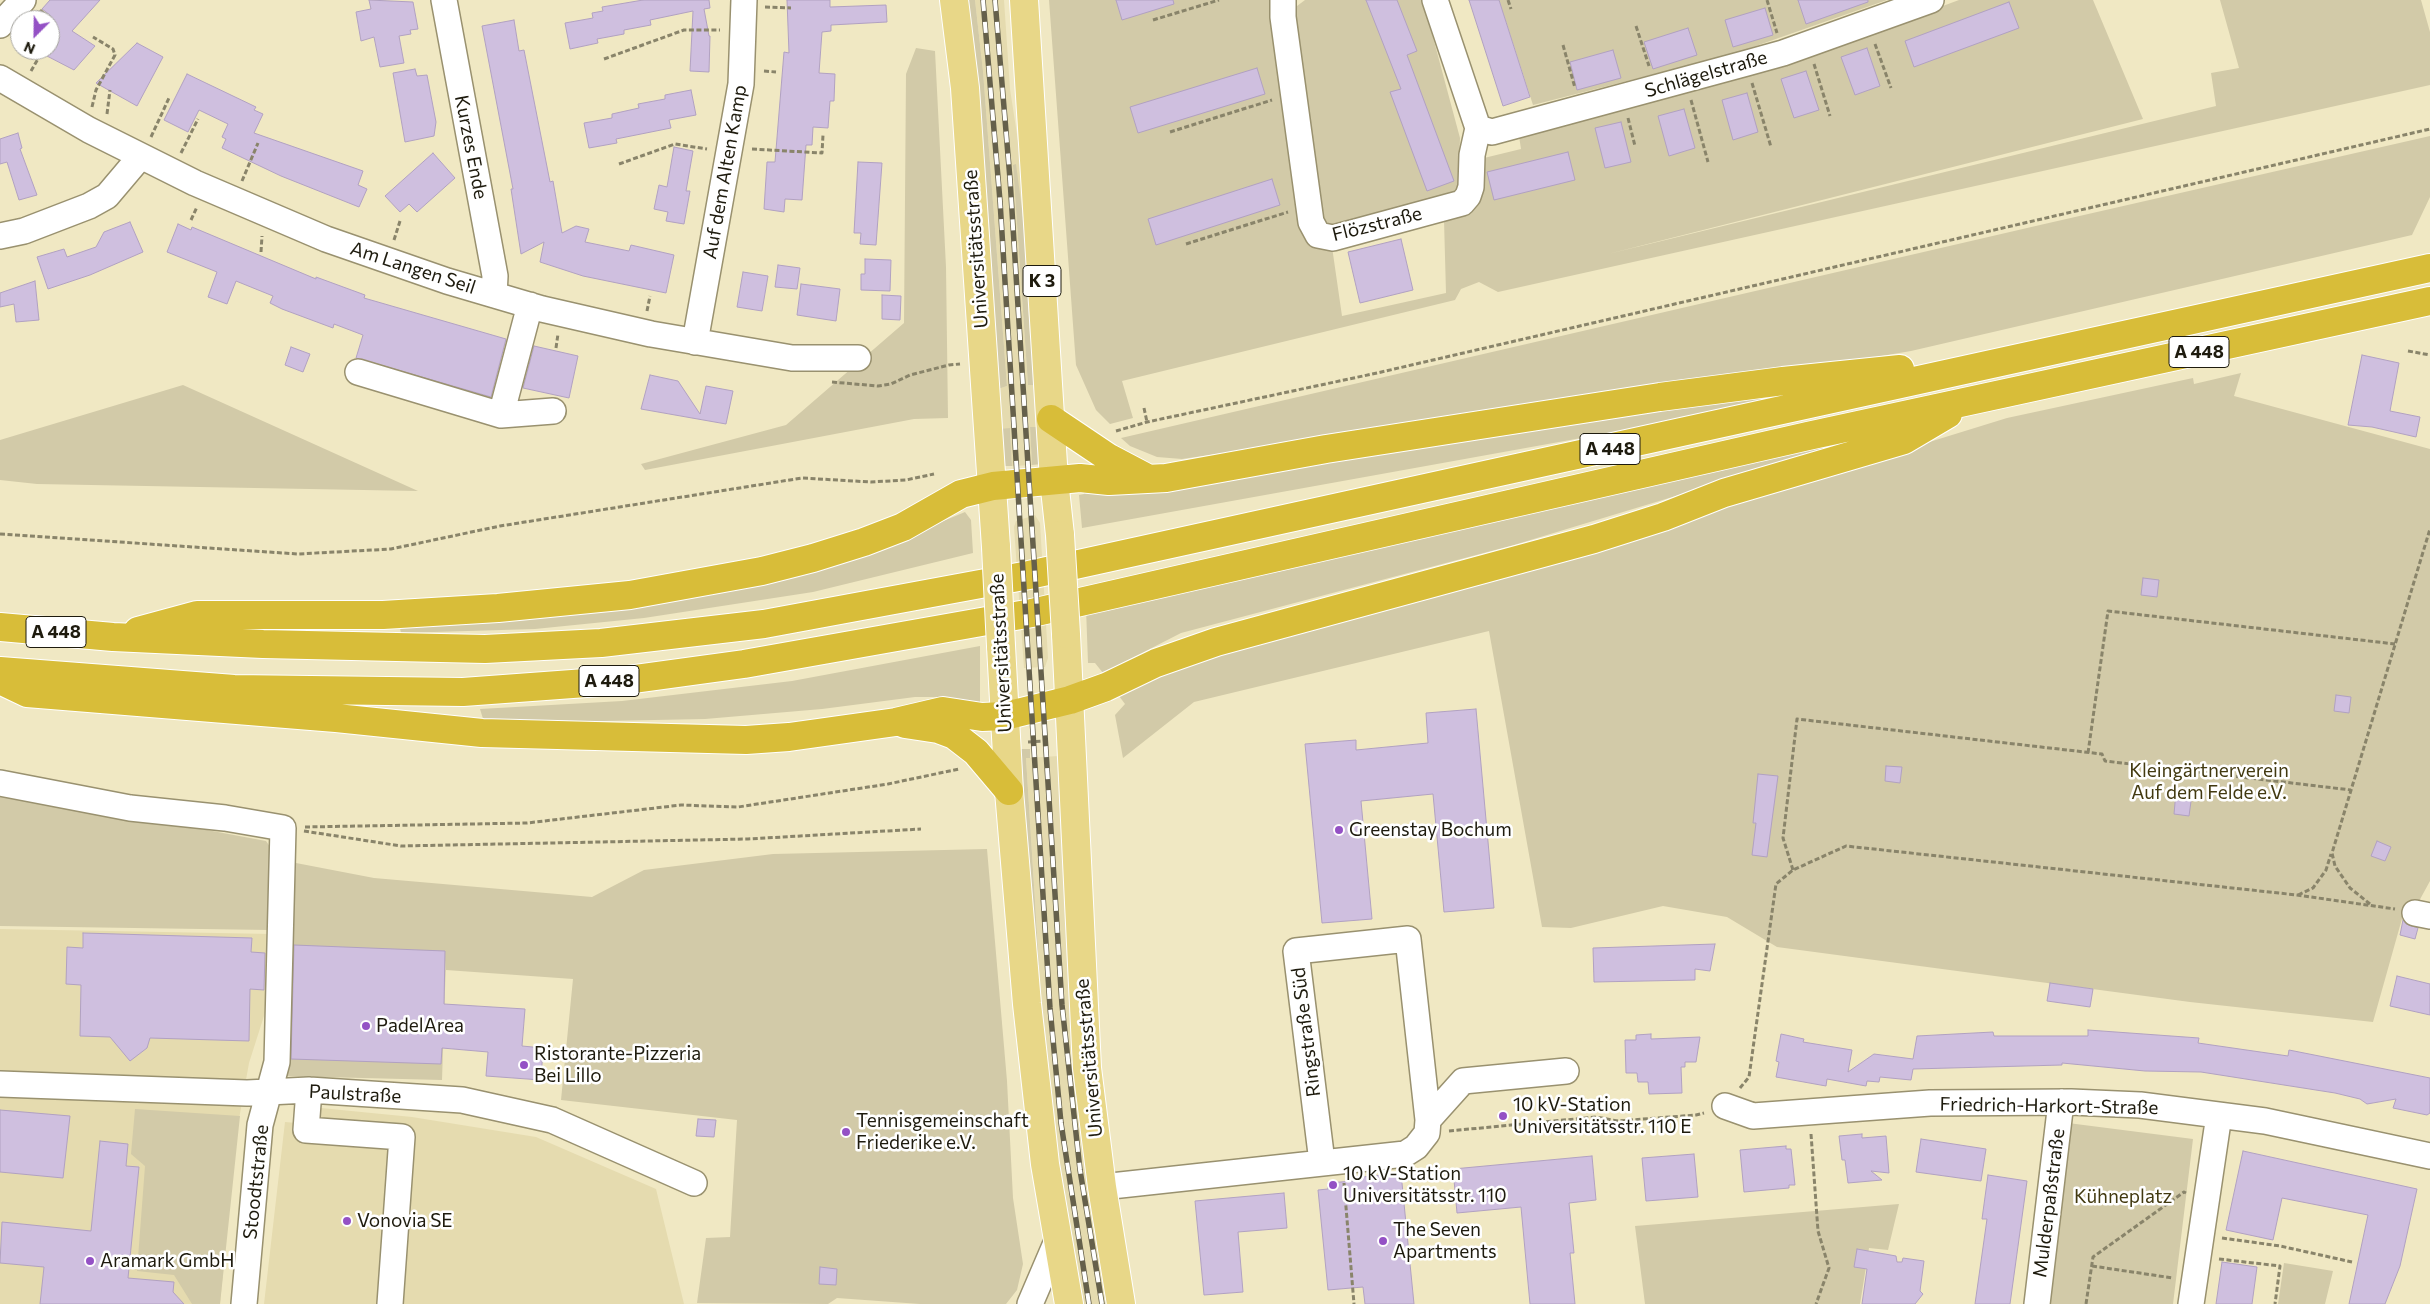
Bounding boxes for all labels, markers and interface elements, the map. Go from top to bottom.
north arrow [10,10,60,60]
text: N [21,38,37,58]
street label: Schlägelstraße [1642,46,1770,102]
street label: Auf dem Alten Kamp [698,83,752,261]
street label: Kurzes Ende [450,93,492,201]
street label: Universitätsstraße [959,169,993,329]
street label: Flözstraße [1330,202,1424,246]
street label: Am Langen Seil [347,237,479,299]
road number: K 3 [1023,266,1061,296]
road number: A 448 [2169,337,2229,368]
road number: A 448 [1580,434,1640,464]
street label: Universitätsstraße [985,573,1017,733]
road number: A 448 [26,616,86,648]
road number: A 448 [579,666,639,696]
park label: Kleingärtnerverein Auf dem Felde e.V. [2129,760,2289,804]
place label: Greenstay Bochum [1349,819,1512,841]
marker: Greenstay Bochum [1333,824,1345,836]
street label: Ringstraße Süd [1287,966,1325,1098]
street label: Universitätsstraße [1071,978,1107,1138]
place label: PadelArea [376,1015,464,1037]
marker: PadelArea [360,1020,372,1032]
place label: Ristorante-Pizzeria Bei Lillo [534,1043,701,1087]
marker: Ristorante-Pizzeria Bei Lillo [518,1059,530,1071]
street label: Paulstraße [308,1080,402,1108]
street label: Friedrich-Harkort-Straße [1939,1093,2159,1119]
place label: 10 kV-Station Universitätsstr. 110 E [1513,1094,1692,1138]
place label: Tennisgemeinschaft Friederike e.V. [856,1110,1029,1154]
marker: 10 kV-Station Universitätsstr. 110 E [1497,1110,1509,1122]
street label: Stoodtstraße [239,1123,273,1241]
marker: Tennisgemeinschaft Friederike e.V. [840,1126,852,1138]
street label: Mulderpaßstraße [2029,1127,2069,1279]
place label: 10 kV-Station Universitätsstr. 110 [1343,1163,1507,1207]
marker: 10 kV-Station Universitätsstr. 110 [1327,1179,1339,1191]
park label: Kühneplatz [2074,1186,2172,1208]
place label: Vonovia SE [357,1210,453,1232]
marker: Vonovia SE [341,1215,353,1227]
place label: The Seven Apartments [1393,1219,1497,1263]
marker: The Seven Apartments [1377,1235,1389,1247]
place label: Aramark GmbH [100,1250,234,1272]
marker: Aramark GmbH [84,1255,96,1267]

